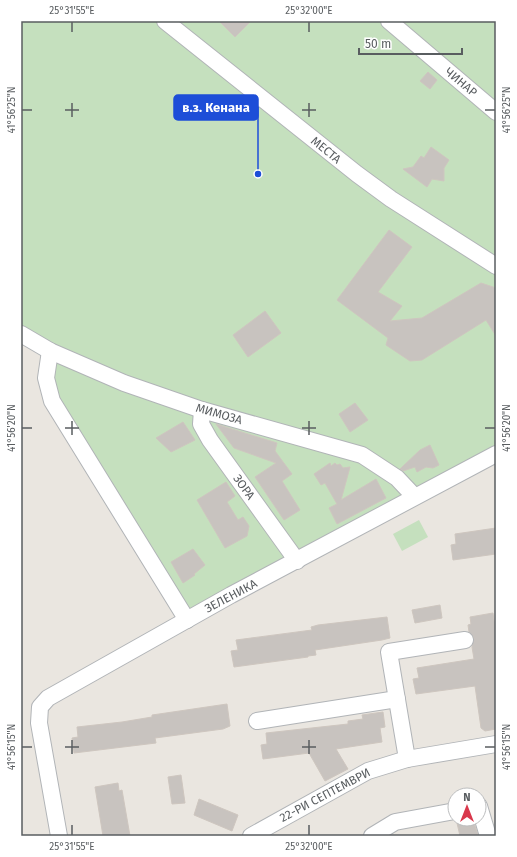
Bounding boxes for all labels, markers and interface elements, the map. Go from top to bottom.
text: 25°31'55"E [49,5,95,17]
text: 25°32'00"E [285,5,333,17]
scale bar [359,30,462,56]
text: 50 m [365,37,391,51]
street label: ЧИНАР [442,65,480,99]
text: 41°56'25"N [6,86,18,134]
text: 41°56'25"N [501,86,513,134]
callout: в.з. Кенана [174,95,258,120]
text: в.з. Кенана [182,100,250,115]
street label: МЕСТА [308,134,344,166]
street label: МИМОЗА [194,401,244,427]
text: 41°56'20"N [6,404,18,452]
text: 41°56'20"N [501,404,513,452]
street label: ЗОРА [230,472,258,502]
street label: ЗЕЛЕНИКА [202,576,260,616]
text: 41°56'15"N [6,724,18,770]
text: 41°56'15"N [501,724,513,770]
street label: 22-РИ СЕПТЕМВРИ [277,765,373,825]
north arrow [447,787,487,827]
text: N [463,791,471,804]
text: 25°31'55"E [49,841,95,853]
text: 25°32'00"E [285,841,333,853]

